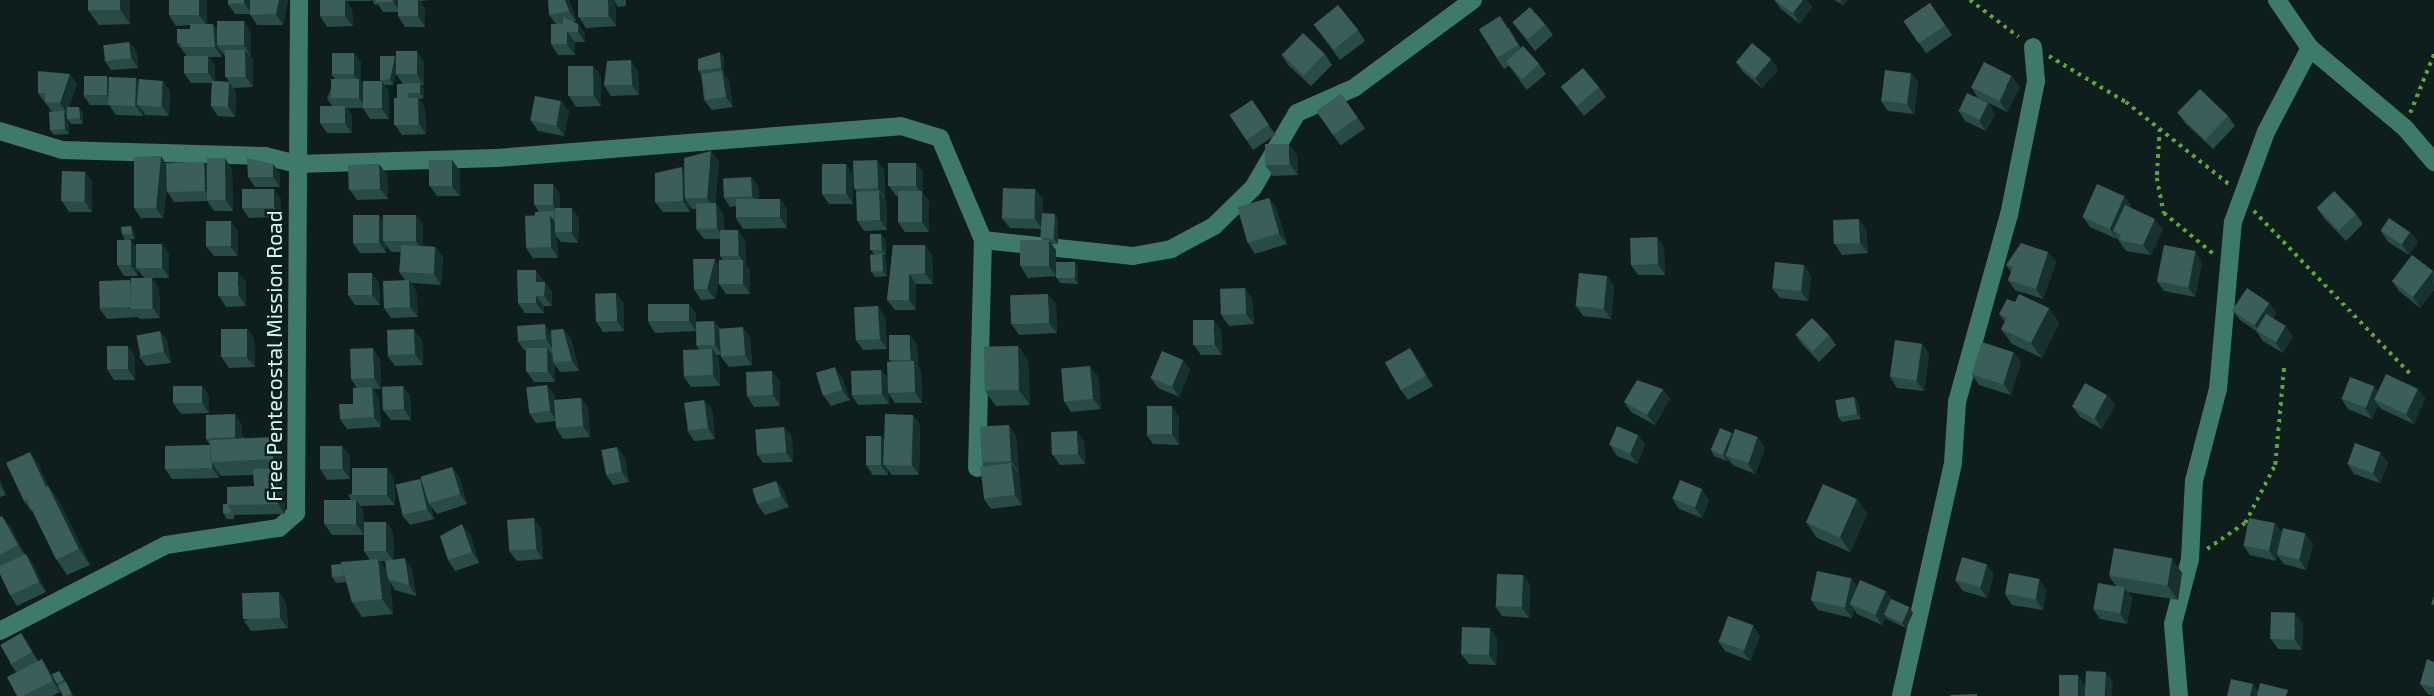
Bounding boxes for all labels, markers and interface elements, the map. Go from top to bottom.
street label: Free Pentecostal Mission Road [261,210,287,502]

